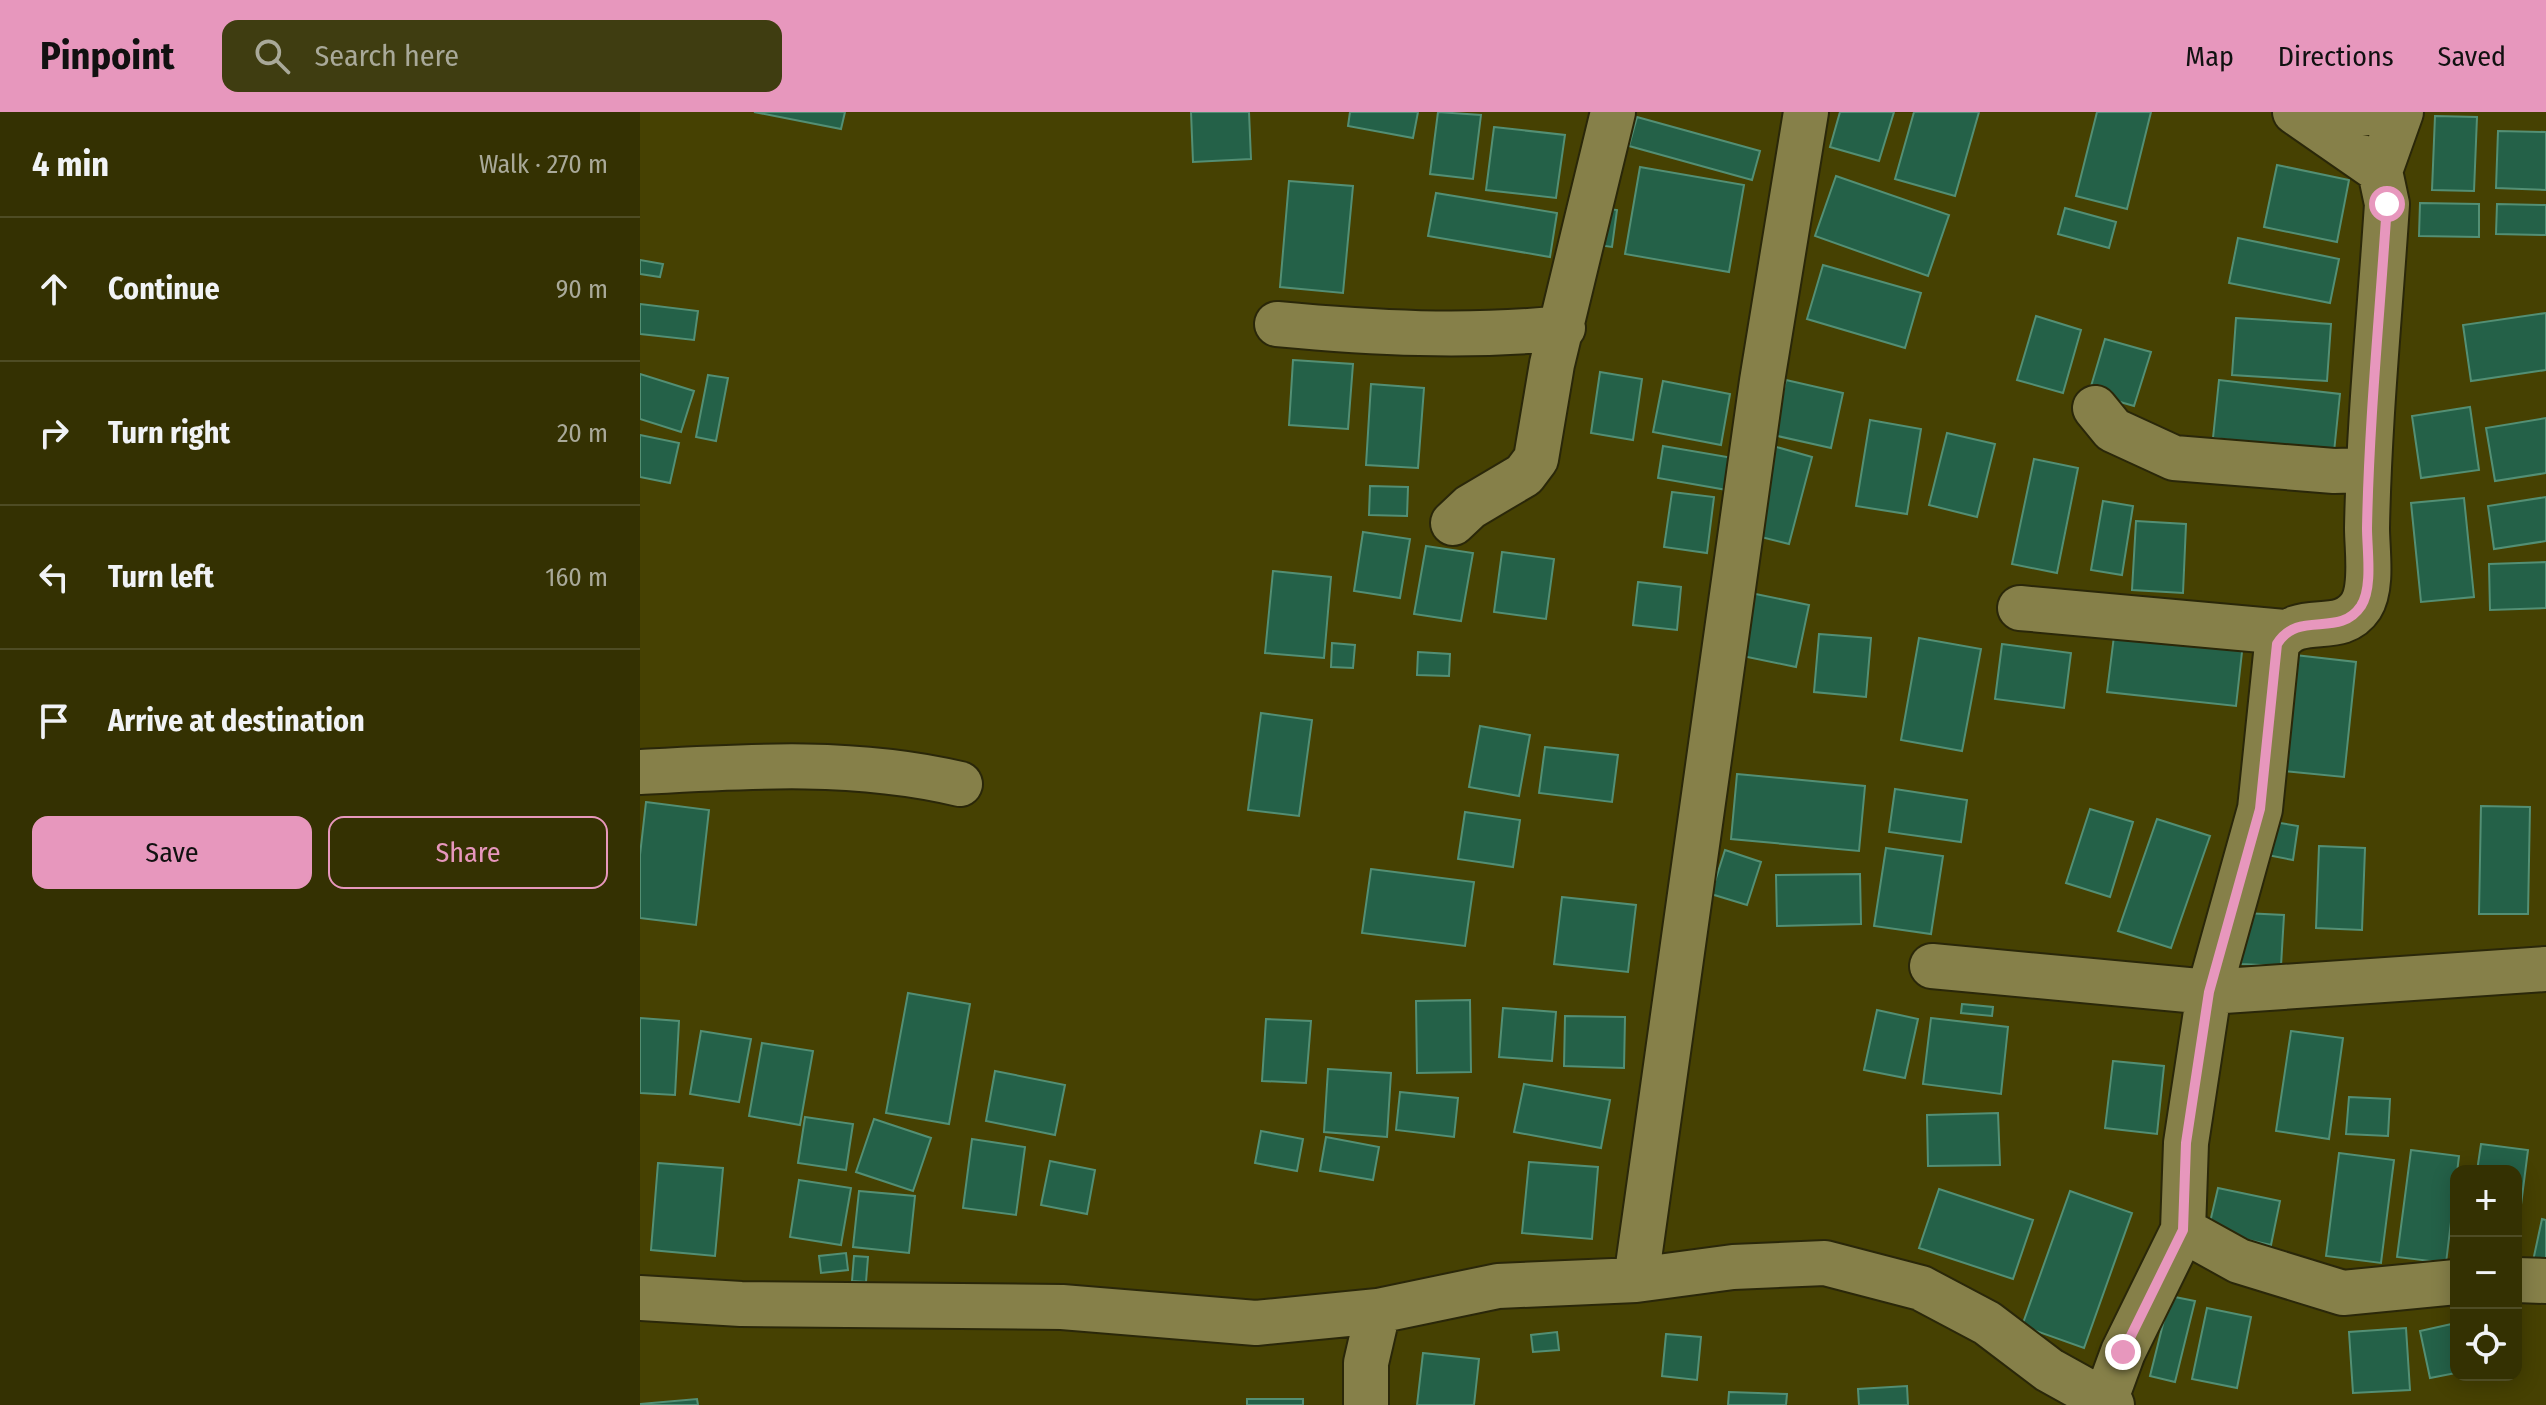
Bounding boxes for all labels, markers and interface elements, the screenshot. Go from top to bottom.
search box [222,20,782,92]
text: Pinpoint [40,33,174,79]
icon: search [250,34,294,78]
text: Search here [314,38,459,74]
text: Map [2185,40,2234,73]
text: Directions [2278,40,2394,73]
text: Saved [2438,40,2506,73]
text: 4 min [32,144,109,185]
text: Walk · 270 m [479,149,608,180]
route start [2369,186,2405,222]
icon: ahead [32,267,76,311]
text: Continue [108,271,220,307]
text: 90 m [556,274,608,305]
icon: right [32,411,76,455]
text: Turn right [108,415,230,451]
text: 20 m [557,418,608,449]
icon: left [32,555,76,599]
text: Turn left [108,559,214,595]
text: 160 m [545,562,608,593]
icon: arrive [32,699,76,743]
text: Arrive at destination [108,703,365,739]
button: Save [32,816,312,889]
button: Share [328,816,608,889]
map controls [2450,1165,2522,1381]
button: + [2450,1165,2522,1237]
button: − [2450,1237,2522,1309]
button: locate [2450,1309,2522,1381]
route end [2105,1334,2141,1370]

